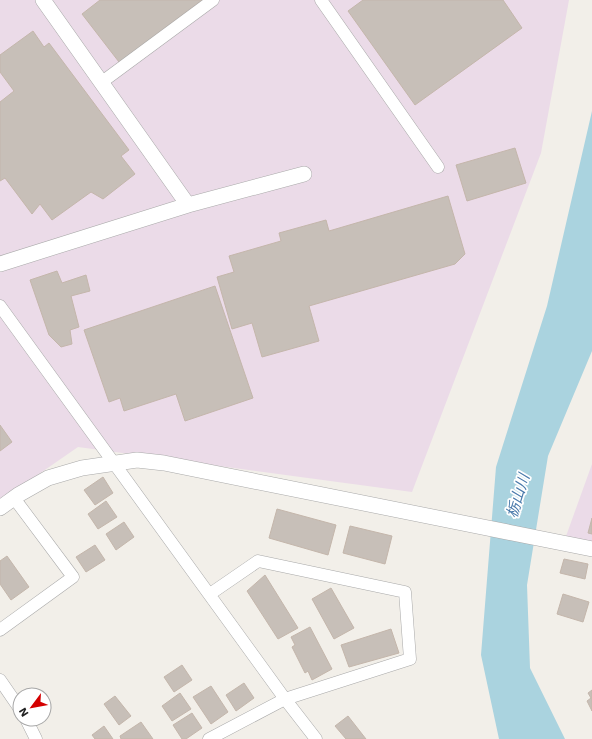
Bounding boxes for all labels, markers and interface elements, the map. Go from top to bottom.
water label: 栃山川 [503,470,534,520]
north arrow [12,687,52,727]
text: N [16,705,32,719]

